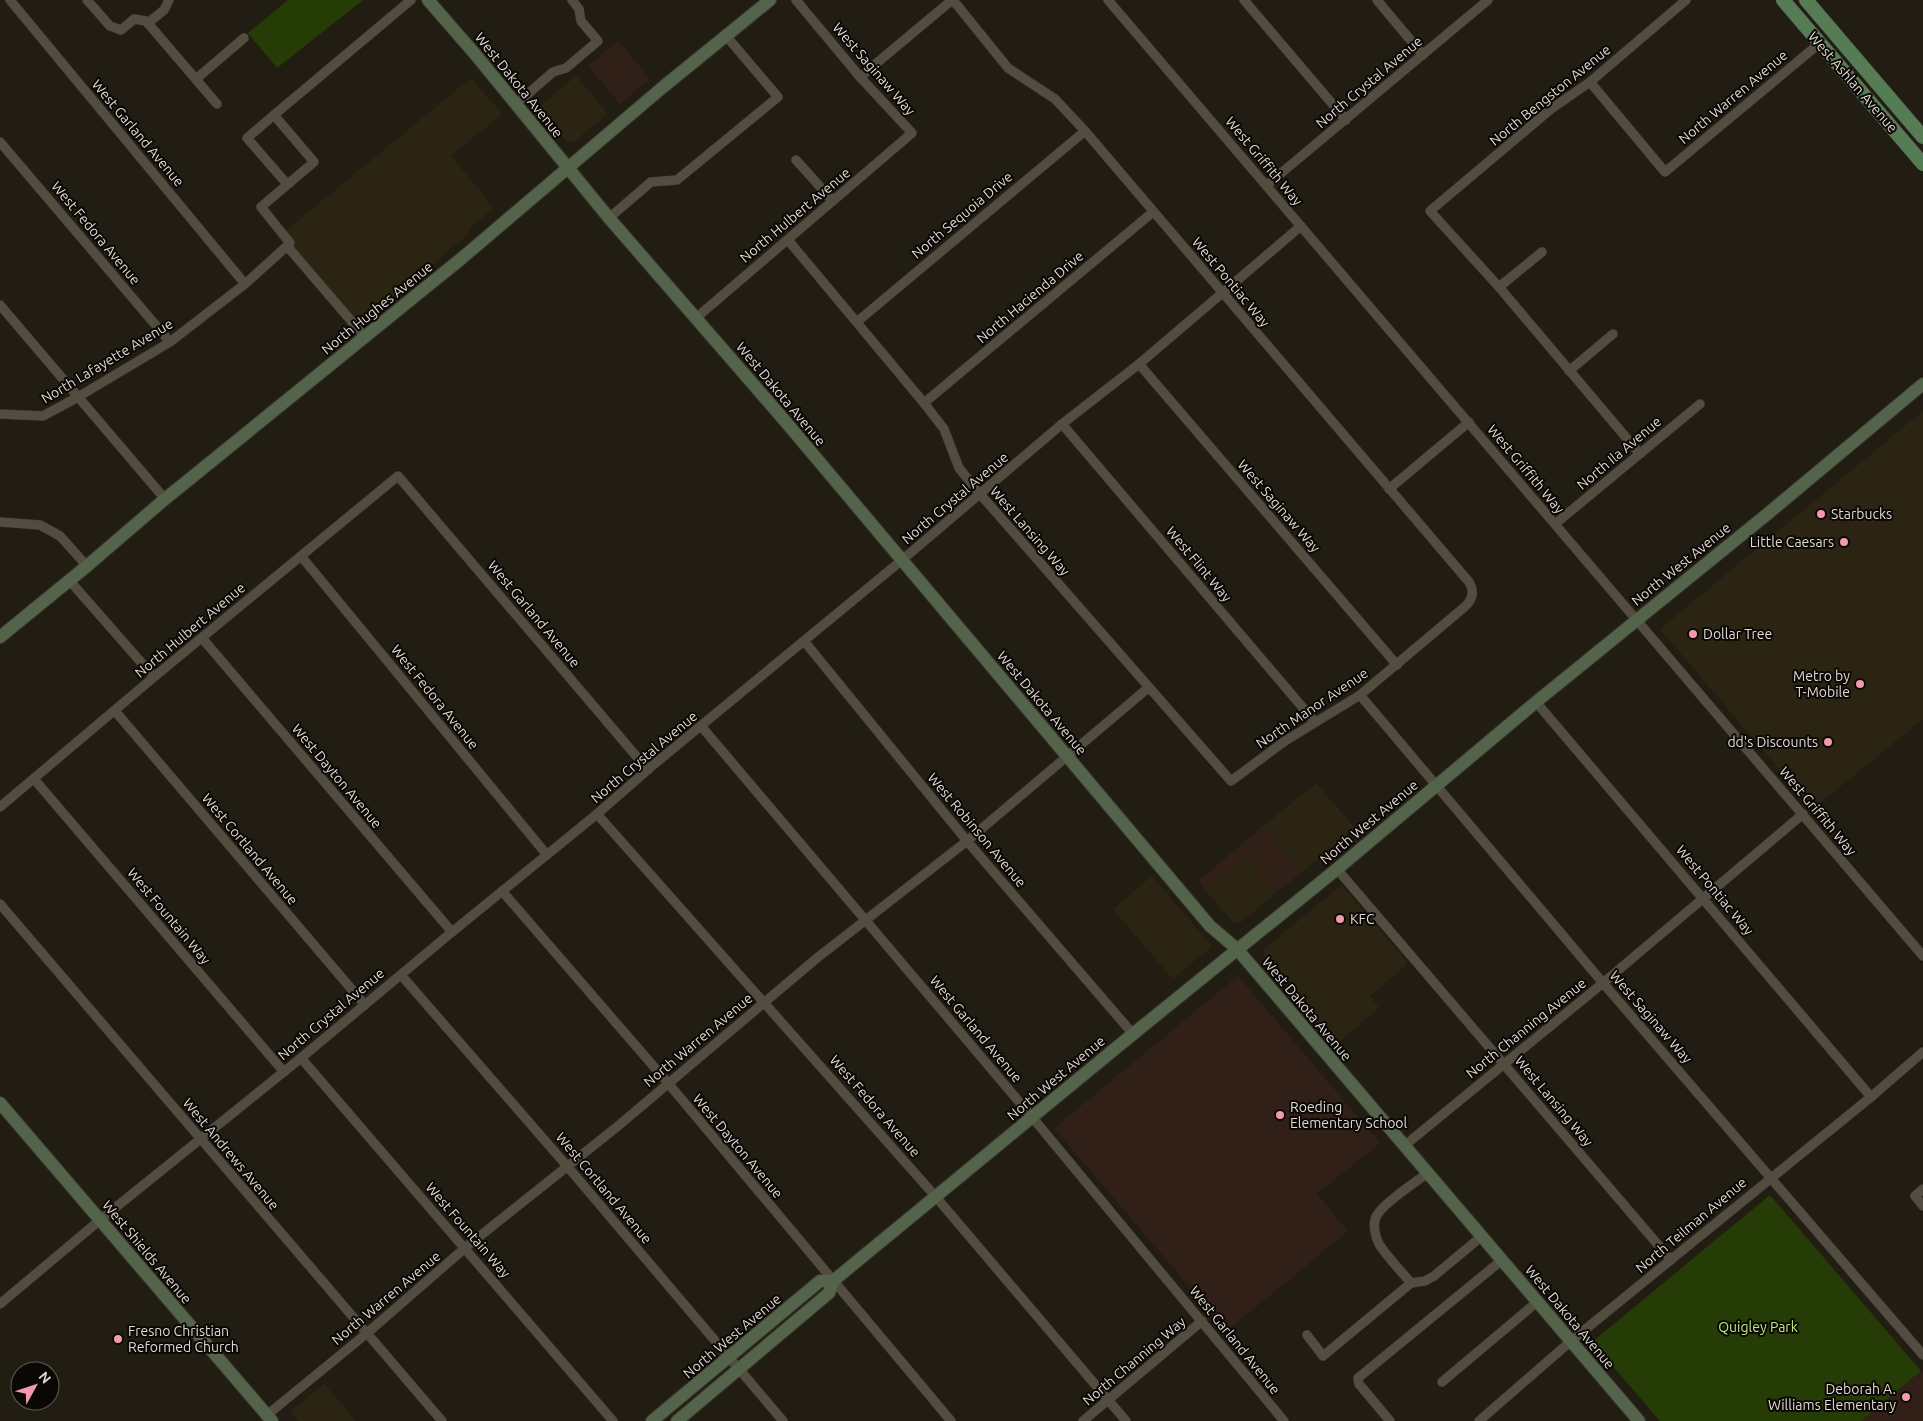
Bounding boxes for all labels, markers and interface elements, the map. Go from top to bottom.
street label: West Saginaw Way [830,20,919,119]
street label: West Ashlan Avenue [1805,28,1901,136]
street label: West Dakota Avenue [472,29,566,141]
street label: North Crystal Avenue [1313,33,1425,131]
street label: North Bengston Avenue [1486,41,1614,149]
street label: North Warren Avenue [1675,47,1791,147]
street label: West Garland Avenue [89,76,187,190]
street label: West Griffith Way [1222,113,1306,209]
street label: North Hulbert Avenue [737,164,853,266]
street label: North Sequoia Drive [908,168,1016,262]
street label: West Fedora Avenue [48,178,144,288]
street label: West Pontiac Way [1189,234,1273,330]
street label: North Hacienda Drive [973,248,1087,346]
street label: North Hughes Avenue [318,258,436,358]
street label: North Lafayette Avenue [38,315,176,407]
street label: West Dakota Avenue [733,339,829,449]
street label: North Ila Avenue [1574,413,1664,493]
street label: West Griffith Way [1484,421,1568,517]
street label: North Crystal Avenue [899,449,1011,547]
street label: West Saginaw Way [1235,457,1324,556]
street label: West Lansing Way [987,483,1073,579]
place label: Starbucks [1831,506,1892,522]
marker: Starbucks [1815,508,1827,520]
street label: North West Avenue [1628,519,1734,609]
street label: West Flint Way [1163,523,1235,605]
place label: Little Caesars [1750,534,1834,550]
marker: Little Caesars [1838,536,1850,548]
street label: West Garland Avenue [485,557,583,671]
street label: North Hulbert Avenue [132,579,248,681]
place label: Dollar Tree [1703,626,1772,642]
marker: Dollar Tree [1687,628,1699,640]
street label: West Fedora Avenue [388,642,482,752]
street label: West Dakota Avenue [994,648,1090,758]
street label: North Manor Avenue [1253,665,1371,751]
place label: Metro by T-Mobile [1793,668,1850,700]
marker: Metro by T-Mobile [1854,678,1866,690]
street label: North Crystal Avenue [588,708,700,806]
street label: West Dayton Avenue [289,721,385,831]
place label: dd's Discounts [1727,734,1818,750]
marker: dd's Discounts [1822,736,1834,748]
street label: West Griffith Way [1776,763,1860,859]
street label: West Robinson Avenue [924,770,1030,890]
street label: North West Avenue [1317,776,1421,868]
street label: West Cortland Avenue [199,790,301,908]
street label: West Pontiac Way [1673,842,1757,938]
street label: West Fountain Way [124,865,214,968]
place label: KFC [1350,911,1375,927]
marker: KFC [1334,913,1346,925]
street label: West Dakota Avenue [1259,954,1355,1064]
street label: North Crystal Avenue [275,965,387,1063]
street label: West Saginaw Way [1607,968,1696,1067]
street label: West Garland Avenue [927,972,1025,1086]
street label: North Channing Avenue [1463,975,1589,1081]
street label: North Warren Avenue [640,990,756,1090]
street label: North West Avenue [1004,1032,1108,1124]
street label: West Fedora Avenue [826,1052,924,1160]
street label: West Lansing Way [1512,1053,1597,1150]
street label: West Dayton Avenue [690,1091,786,1201]
street label: West Andrews Avenue [180,1095,282,1213]
place label: Roeding Elementary School [1290,1099,1408,1131]
marker: Roeding Elementary School [1274,1109,1286,1121]
street label: West Cortland Avenue [553,1129,655,1247]
street label: North Teilman Avenue [1632,1174,1750,1276]
street label: West Fountain Way [422,1179,514,1281]
street label: West Shields Avenue [99,1197,195,1307]
street label: North Warren Avenue [328,1248,444,1348]
street label: West Dakota Avenue [1522,1262,1618,1372]
street label: West Garland Avenue [1186,1283,1284,1397]
street label: North West Avenue [680,1290,784,1382]
street label: North Channing Way [1079,1313,1189,1409]
park label: Quigley Park [1718,1319,1798,1335]
place label: Fresno Christian Reformed Church [128,1323,239,1355]
marker: Fresno Christian Reformed Church [112,1333,124,1345]
north arrow [10,1361,60,1411]
text: N [35,1368,54,1387]
place label: Deborah A. Williams Elementary [1768,1381,1896,1413]
marker: Deborah A. Williams Elementary [1900,1391,1912,1403]

